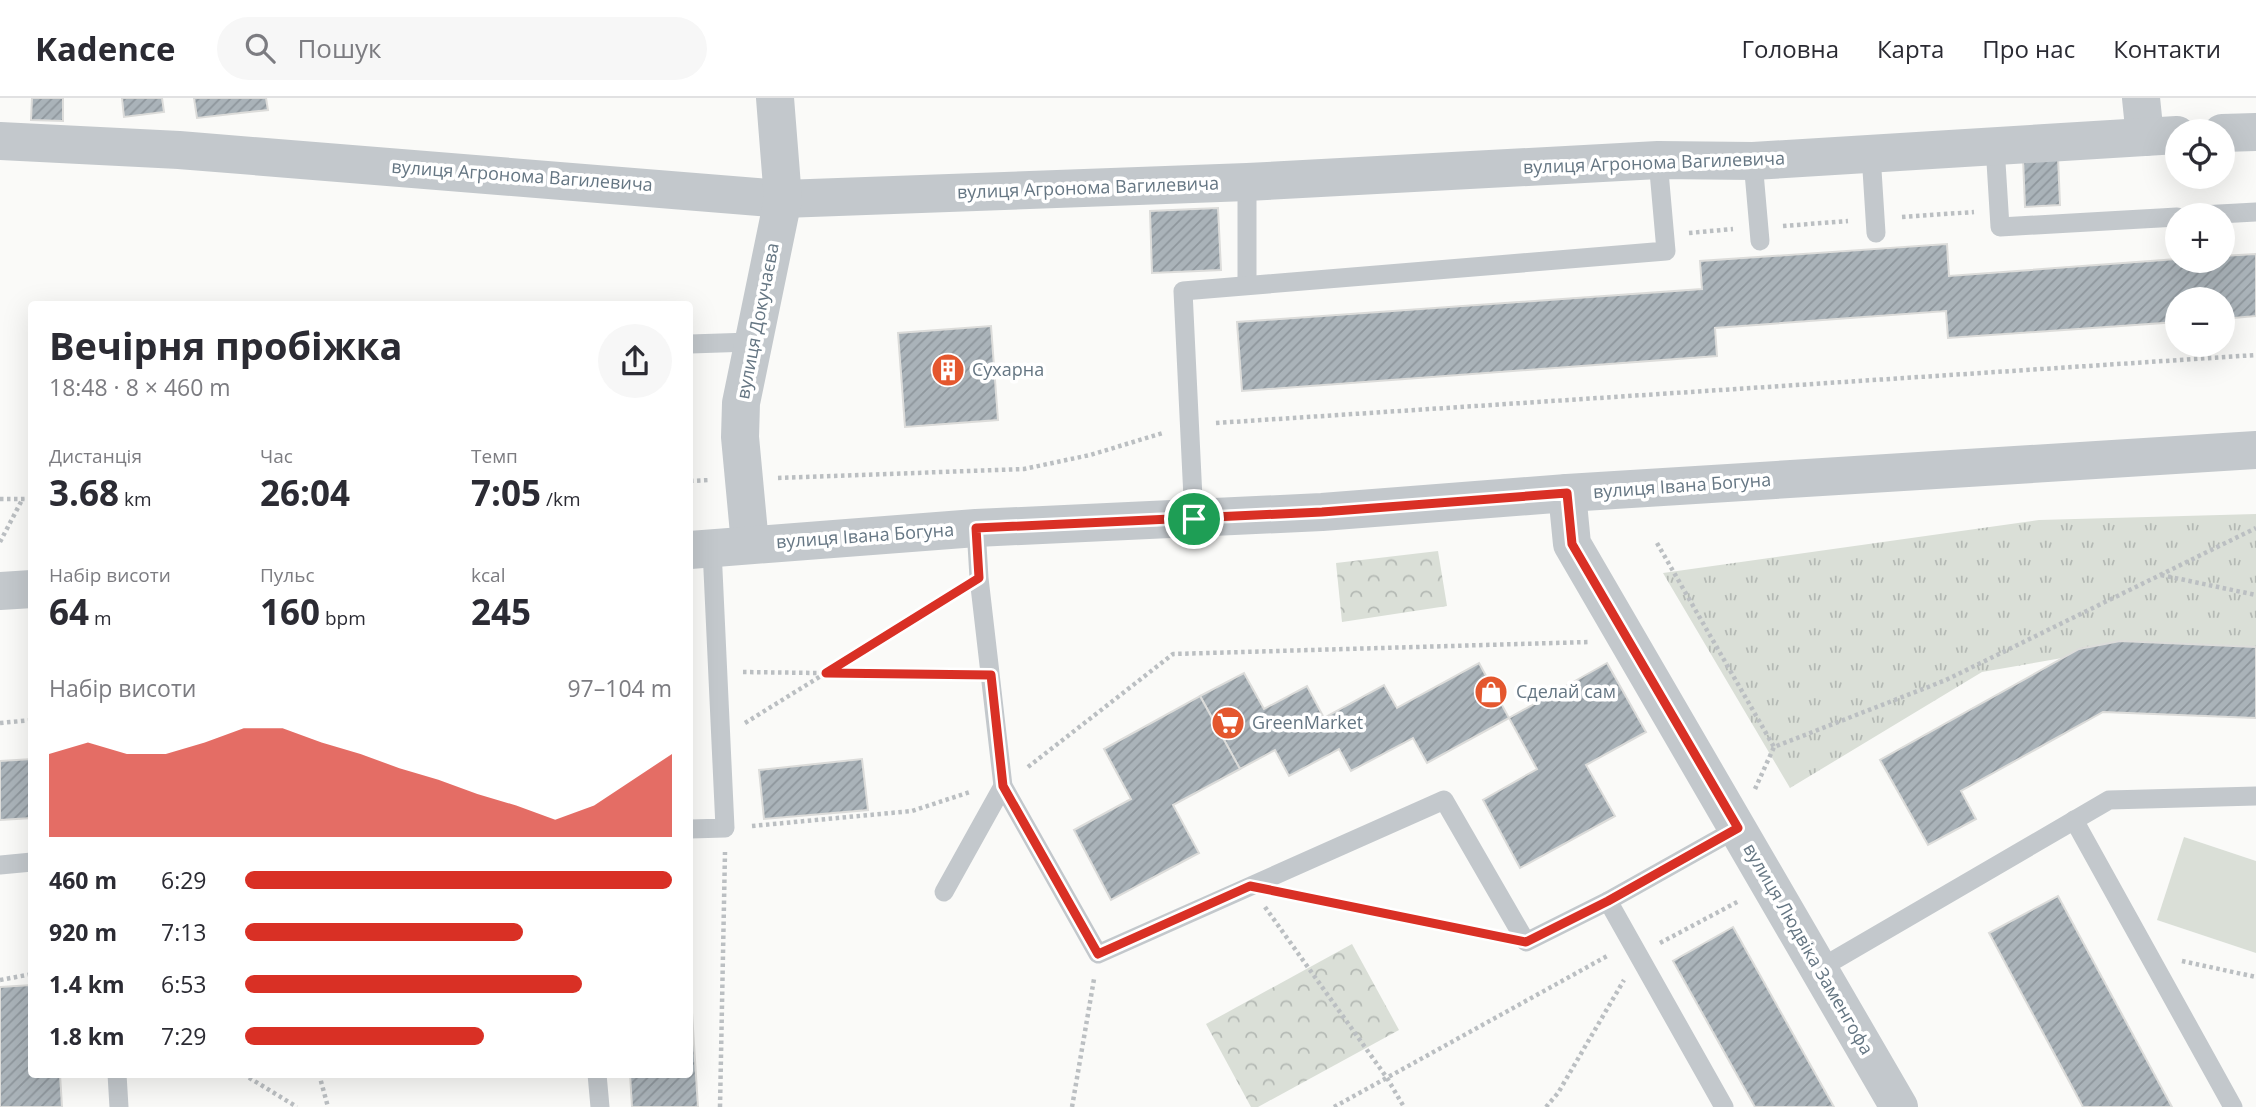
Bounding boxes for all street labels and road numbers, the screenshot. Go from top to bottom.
street label: вулиця Агронома Вагилевича [1523,145,1785,179]
street label: вулиця Агронома Вагилевича [391,154,654,196]
street label: вулиця Агронома Вагилевича [957,170,1219,204]
street label: вулиця Докучаєва [730,241,784,401]
street label: вулиця Івана Богуна [1592,467,1772,503]
street label: вулиця Івана Богуна [775,517,955,553]
street label: вулиця Людвіка Заменгофа [1738,838,1879,1059]

